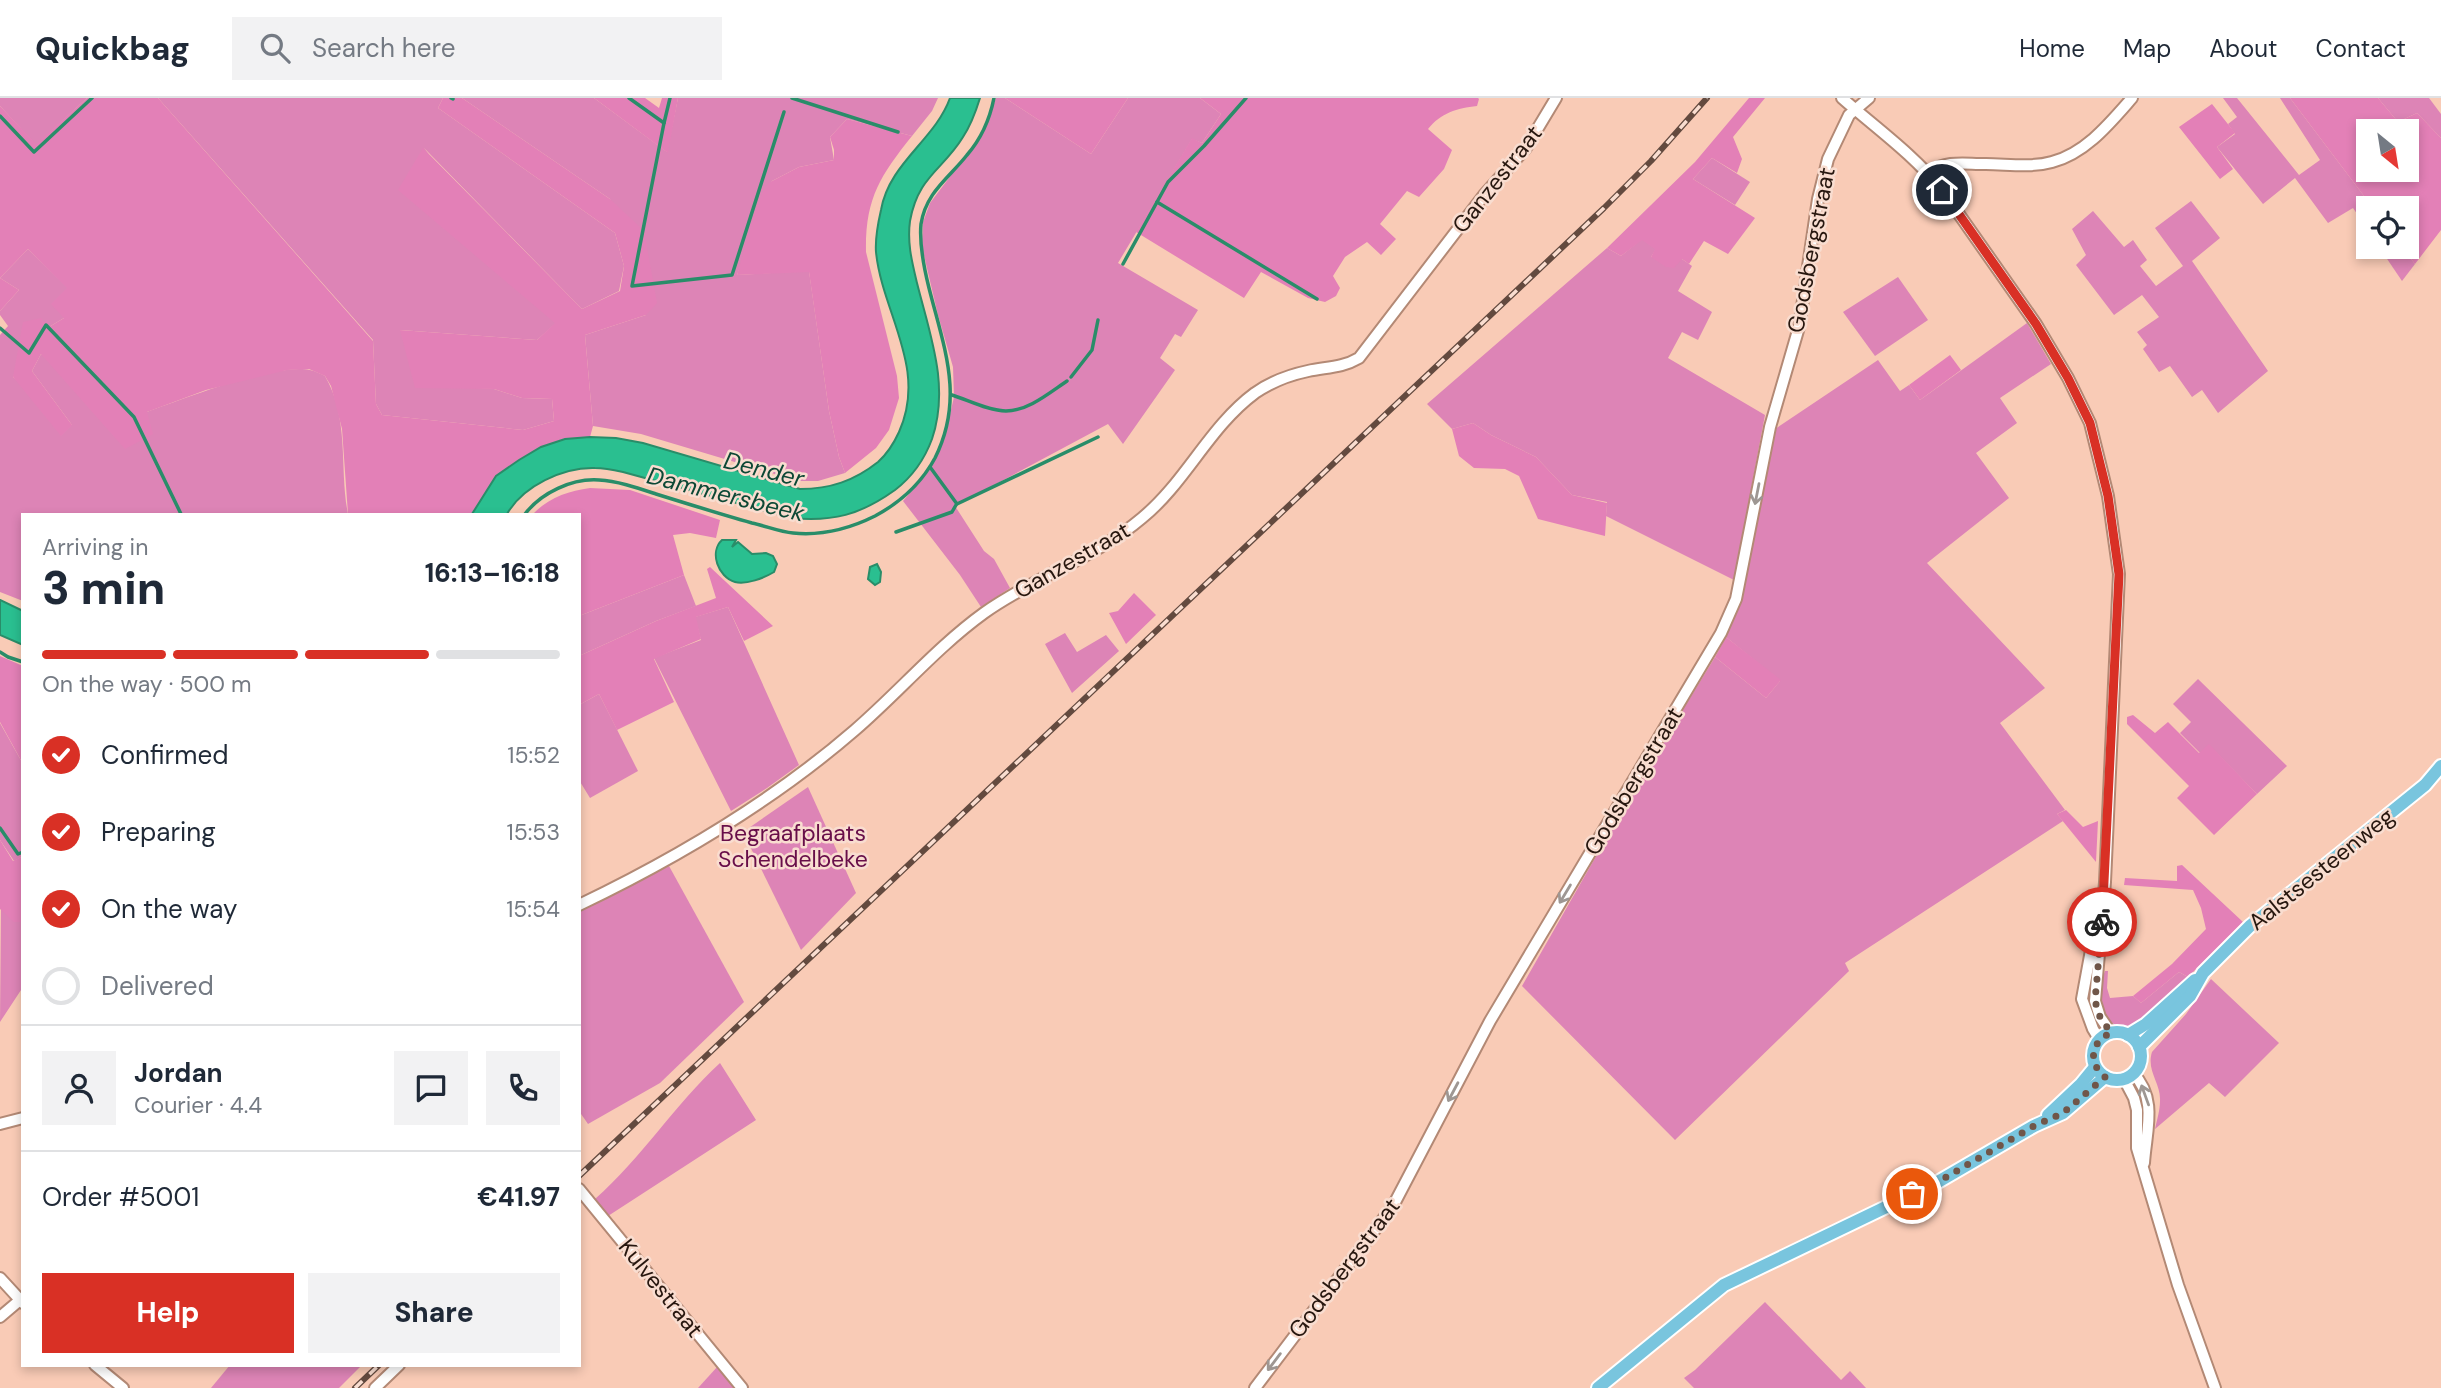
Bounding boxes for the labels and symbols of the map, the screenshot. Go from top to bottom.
street label: Ganzestraat [1445,119,1549,239]
north arrow [2356,119,2418,182]
pin [1912,160,1972,220]
street label: Godsbergstraat [1780,165,1842,335]
water label: Dender [721,444,808,494]
water label: Dammersbeek [644,459,809,529]
one-way arrow [1749,482,1763,505]
street label: Ganzestraat [1009,515,1135,605]
street label: Godsbergstraat [1577,701,1689,861]
street label: Aalstsesteenweg [2242,801,2400,937]
park label: Begraafplaats Schendelbeke [718,818,868,874]
one-way arrow [1558,884,1572,904]
courier [2067,887,2137,957]
one-way arrow [1445,1081,1459,1101]
one-way arrow [2138,1085,2151,1107]
pin [1882,1164,1942,1224]
street label: Godsbergstraat [1282,1192,1406,1344]
street label: Kulvestraat [612,1233,710,1343]
one-way arrow [1266,1352,1281,1371]

